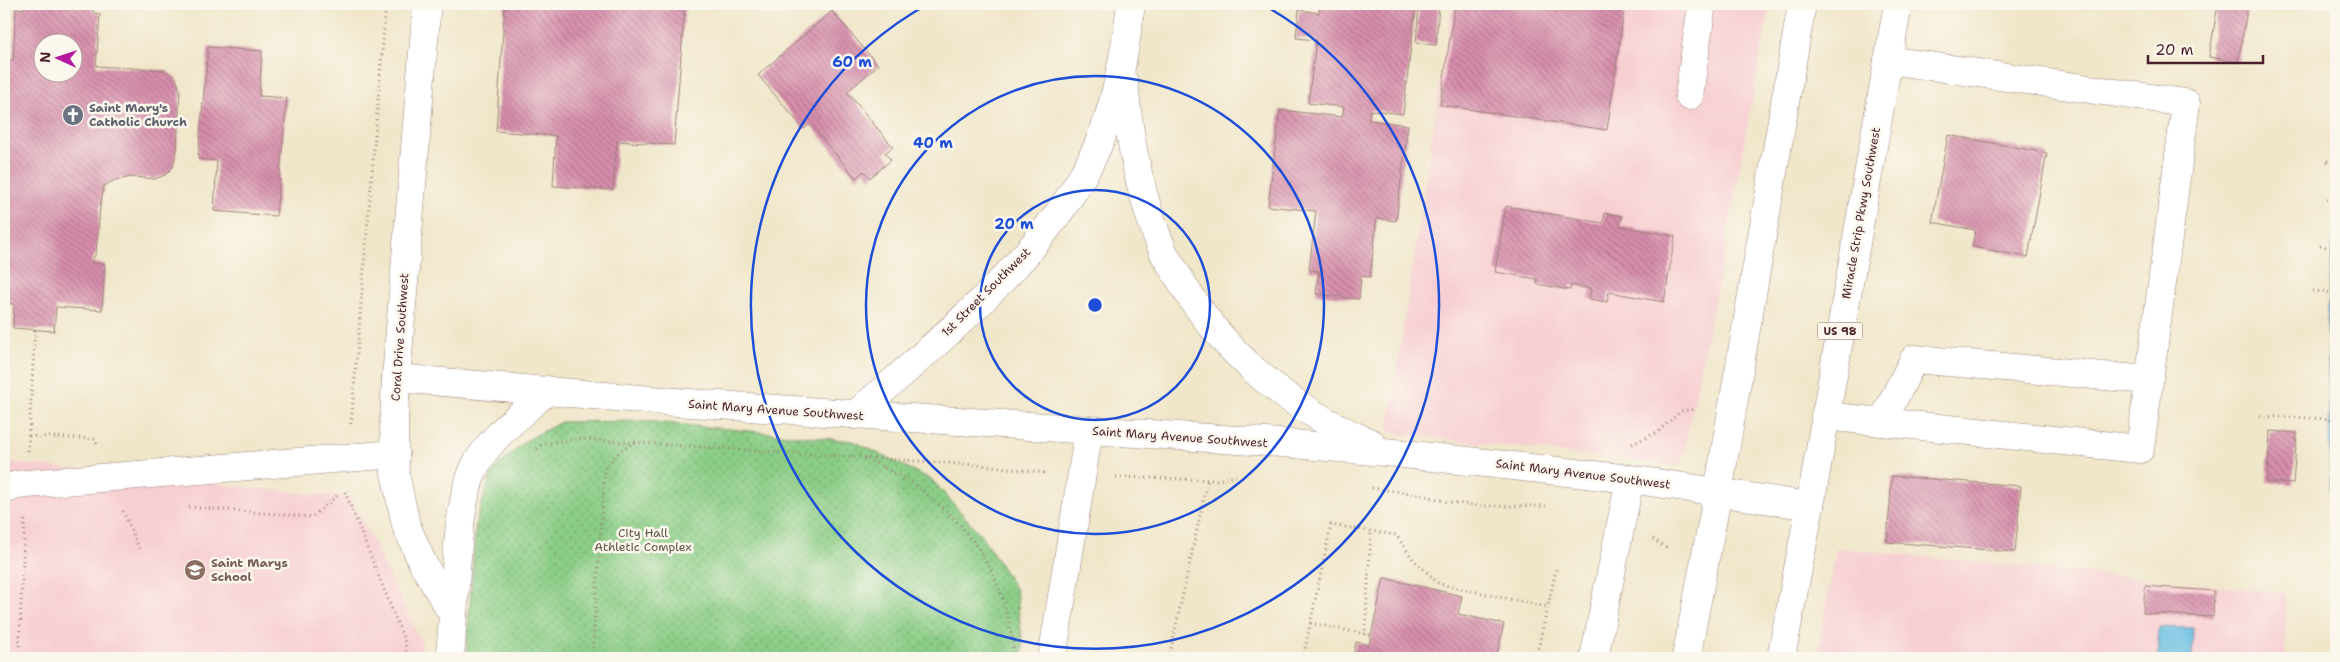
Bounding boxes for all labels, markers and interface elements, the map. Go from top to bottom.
north arrow [32,32,82,82]
scale bar [2148,32,2262,64]
text: 20 m [2155,40,2194,60]
text: N [36,51,54,63]
text: 60 m [832,52,872,72]
place label: Saint Mary's Catholic Church [89,100,187,130]
church icon: Saint Mary's Catholic Church [61,103,85,127]
street label: Miracle Strip Pkwy Southwest [1838,126,1884,300]
text: 40 m [913,133,953,153]
text: 20 m [994,214,1034,234]
street label: 1st Street Southwest [938,244,1034,340]
street label: Coral Drive Southwest [388,272,412,402]
centre of rings [1086,296,1104,314]
road number: US 98 [1818,322,1862,340]
street label: Saint Mary Avenue Southwest [688,396,864,424]
street label: Saint Mary Avenue Southwest [1092,423,1268,451]
street label: Saint Mary Avenue Southwest [1495,455,1671,493]
park label: City Hall Athletic Complex [594,525,692,555]
place label: Saint Marys School [211,555,288,585]
school or university icon: Saint Marys School [183,558,207,582]

